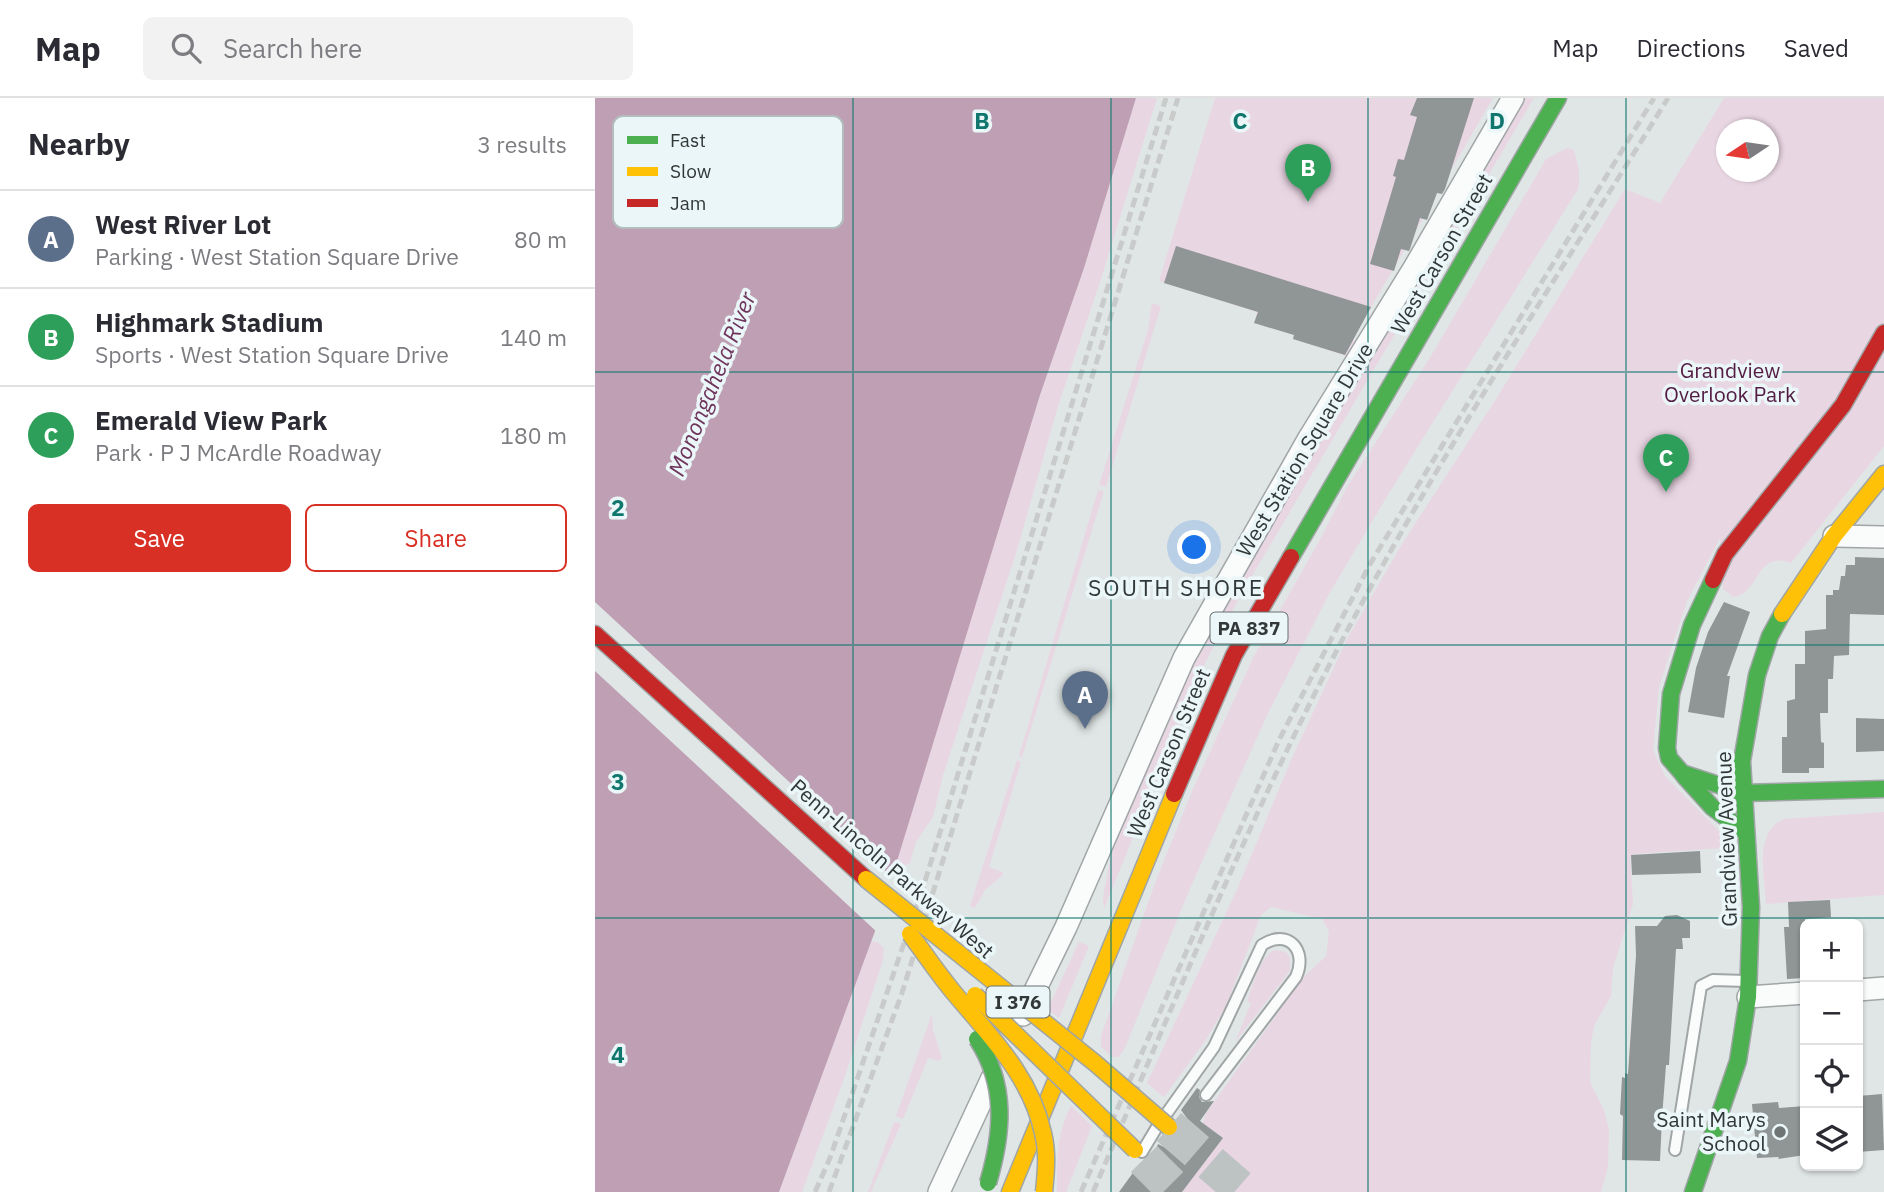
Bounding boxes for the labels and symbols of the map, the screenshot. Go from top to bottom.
text: B [974,105,990,135]
text: C [1233,105,1248,135]
text: D [1489,105,1505,135]
legend [613,116,843,228]
north arrow [1716,119,1779,182]
text: Fast [670,128,706,152]
pin: B [1285,144,1331,202]
text: Slow [670,159,711,183]
street label: West Carson Street [1384,168,1498,339]
text: Jam [670,191,706,215]
water label: Monongahela River [661,287,762,480]
street label: West Station Square Drive [1229,337,1379,562]
park label: Grandview Overlook Park [1664,356,1796,408]
pin: C [1643,434,1689,492]
text: 2 [611,492,625,522]
your location [1177,530,1211,564]
district label: SOUTH SHORE [1088,572,1264,602]
road number: PA 837 [1211,612,1287,643]
street label: West Carson Street [1120,664,1216,841]
pin: A [1062,671,1108,729]
street label: Grandview Avenue [1709,751,1743,927]
text: 3 [611,766,625,796]
street label: Penn-Lincoln Parkway West [785,772,1000,964]
road number: I 376 [987,986,1049,1018]
text: 4 [611,1039,625,1069]
place label: Saint Marys School [1656,1105,1766,1157]
marker: Saint Marys School [1772,1124,1788,1140]

